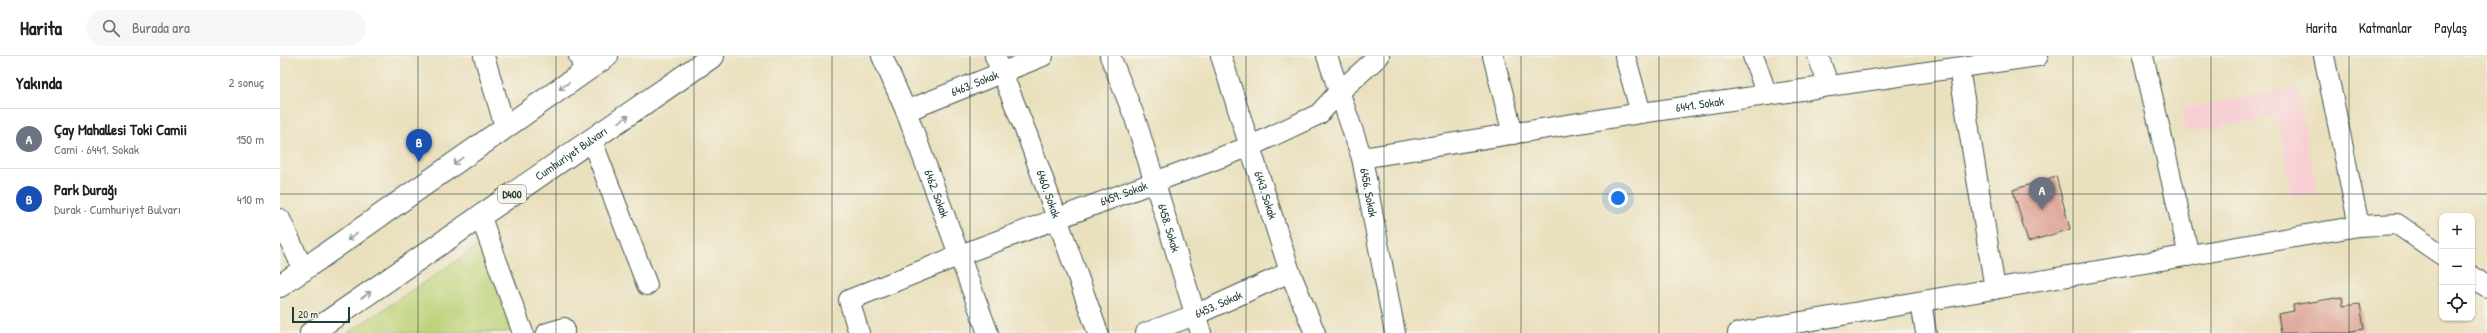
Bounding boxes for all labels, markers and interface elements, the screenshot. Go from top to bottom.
search box [86,10,366,46]
text: Harita [20,15,62,41]
icon: search [100,17,122,39]
text: Burada ara [132,17,190,38]
text: Harita [2306,18,2337,37]
text: Katmanlar [2359,18,2412,37]
text: Paylaş [2434,18,2467,37]
street label: 6463. Sokak [948,66,1001,100]
text: Yakında [16,71,62,94]
text: 2 sonuç [229,73,264,91]
one-way arrow [559,82,570,90]
street label: 6441. Sokak [1674,92,1725,116]
one-way arrow [618,115,629,123]
text: Çay Mahallesi Toki Camii [54,119,187,140]
street label: Cumhuriyet Bulvarı [531,122,611,184]
pin: B [406,129,432,162]
text: A [26,130,32,148]
text: 150 m [236,130,264,148]
text: Cami · 6441. Sokak [54,140,139,158]
one-way arrow [452,157,463,165]
street label: 6462. Sokak [920,167,954,220]
street label: 6460. Sokak [1032,167,1065,220]
street label: 6456. Sokak [1356,167,1382,218]
street label: 6443. Sokak [1250,169,1282,221]
street label: 6459. Sokak [1097,177,1149,210]
pin: A [2029,177,2055,210]
text: Park Durağı [54,179,117,200]
road number: D400 [498,185,526,203]
your location [1608,188,1628,208]
text: B [26,190,32,208]
text: 410 m [237,190,264,208]
text: Durak · Cumhuriyet Bulvarı [54,200,181,218]
street label: 6458. Sokak [1154,202,1185,254]
map controls [2439,213,2475,321]
button: + [2439,213,2475,249]
one-way arrow [346,232,357,241]
button: − [2439,249,2475,285]
button: locate [2439,285,2475,321]
street label: 6453. Sokak [1192,286,1245,322]
one-way arrow [360,291,371,299]
scale bar [292,305,350,324]
text: 20 m [298,307,318,321]

